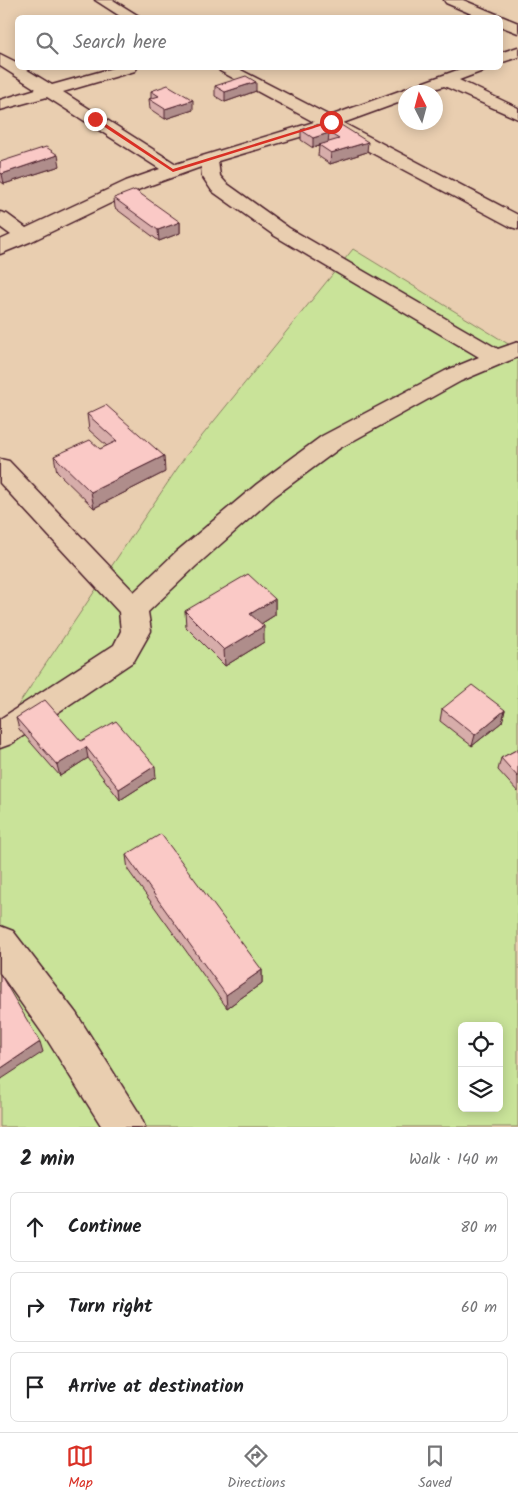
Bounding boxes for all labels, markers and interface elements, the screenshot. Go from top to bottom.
search box [15,15,503,70]
text: Search here [73,28,167,58]
icon: search [33,29,61,57]
north arrow [398,85,443,130]
route end [84,108,107,131]
route start [320,111,343,134]
map controls [458,1022,503,1112]
button: locate [458,1022,503,1067]
button: layers [458,1067,503,1112]
text: 2 min [20,1143,75,1176]
text: Walk · 140 m [409,1147,498,1172]
text: Continue [68,1212,141,1242]
icon: ahead [21,1213,49,1241]
text: 80 m [460,1215,497,1240]
text: Turn right [68,1292,153,1322]
icon: right [21,1293,49,1321]
text: 60 m [461,1295,497,1320]
text: Arrive at destination [68,1372,244,1402]
icon: arrive [21,1373,49,1401]
tab: Map [66,1442,94,1494]
tab: Directions [227,1442,285,1494]
tab: Saved [418,1442,452,1494]

